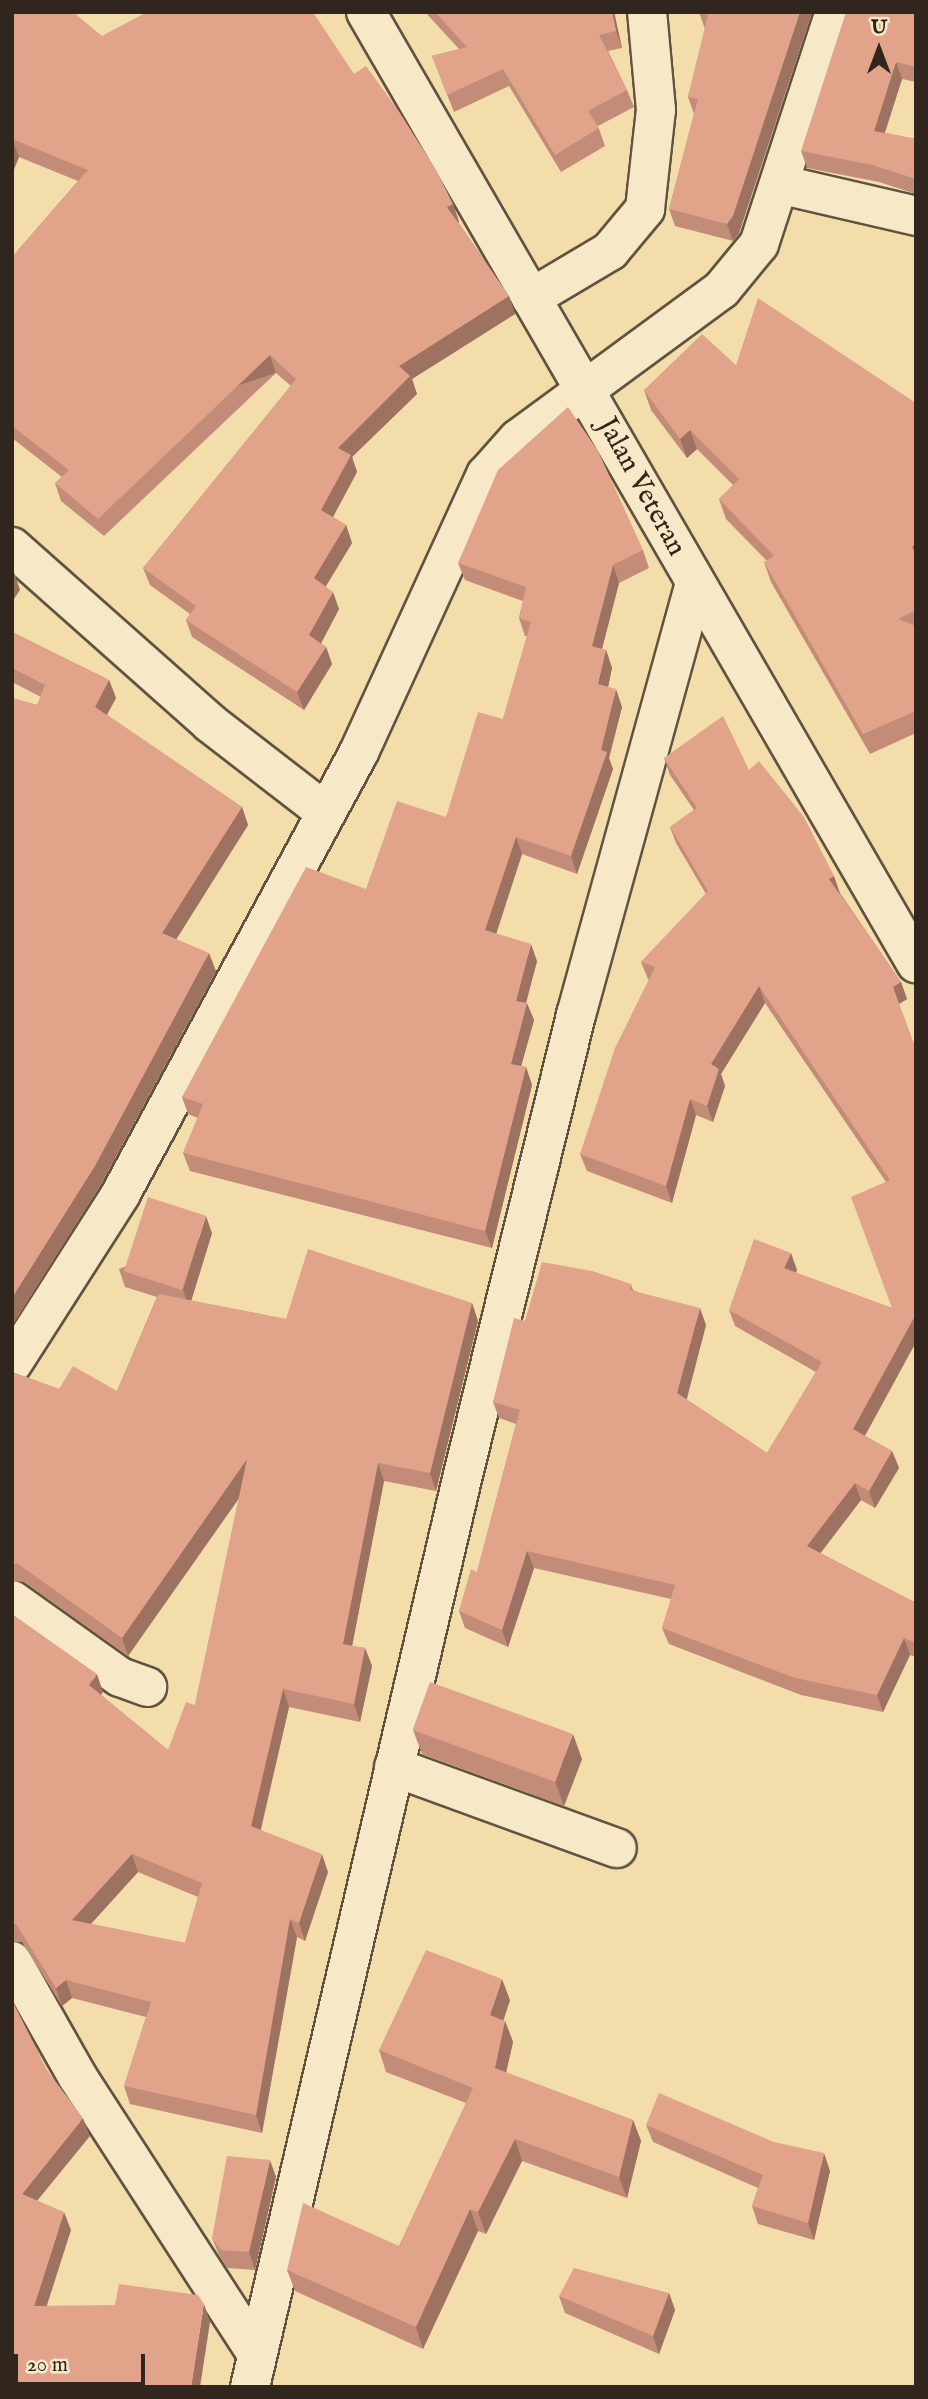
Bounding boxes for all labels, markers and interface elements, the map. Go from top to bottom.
north arrow [844,14,914,84]
text: U [871,16,887,40]
street label: Jalan Veteran [589,412,693,562]
scale bar [18,2340,149,2384]
text: 20 m [27,2352,68,2379]

